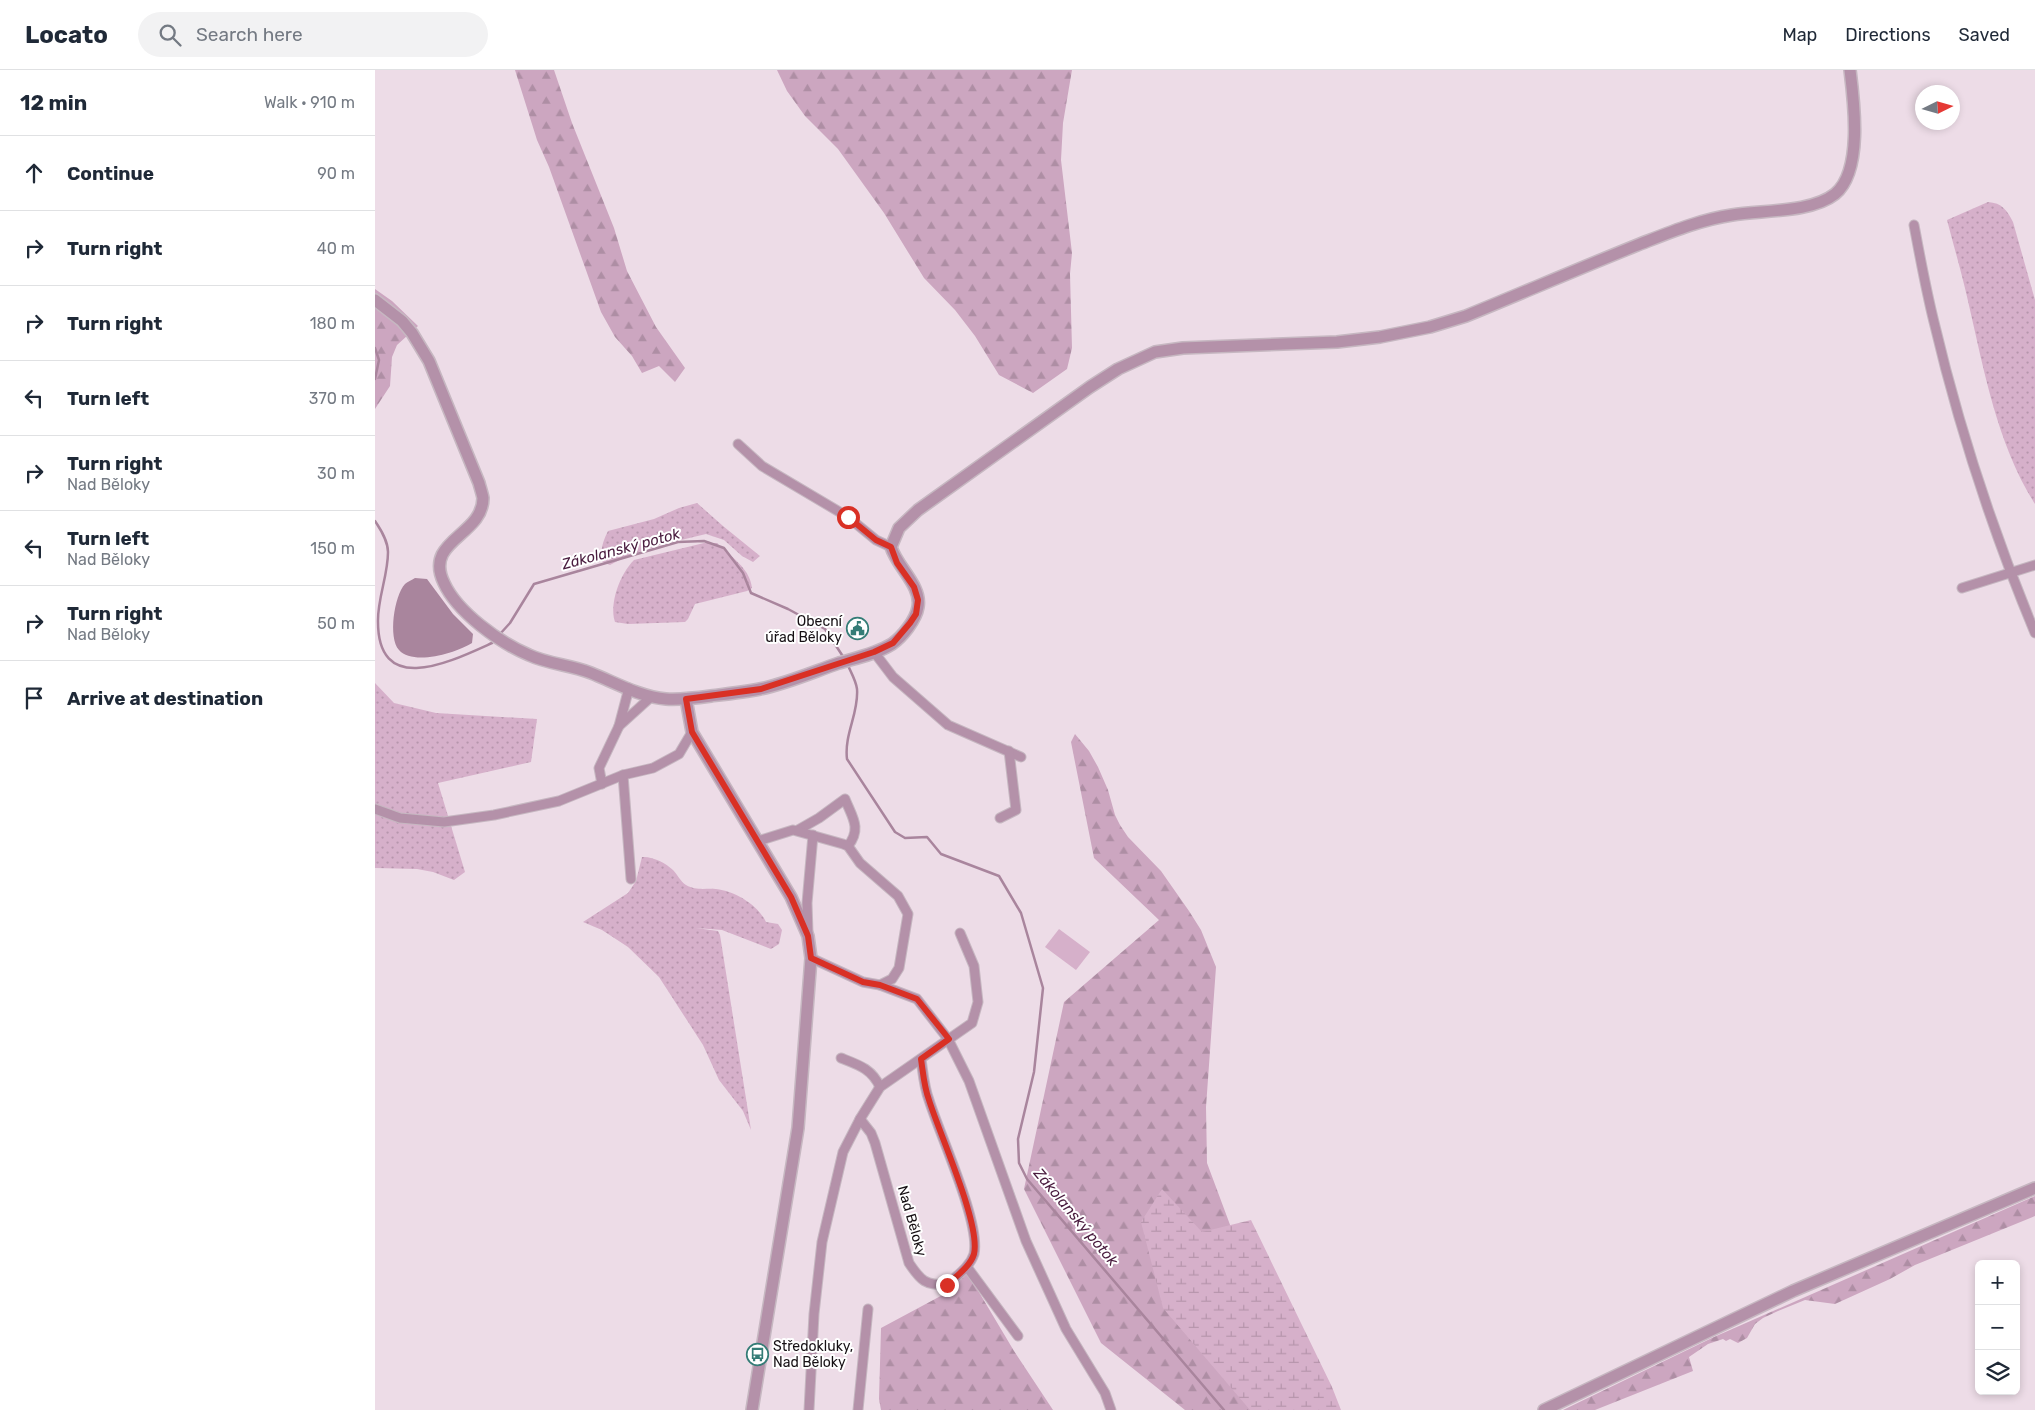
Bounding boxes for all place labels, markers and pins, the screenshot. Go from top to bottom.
place label: Obecní úřad Běloky [765,613,843,646]
public building icon: Obecní úřad Běloky [846,617,870,641]
place label: Středokluky, Nad Běloky [773,1338,853,1371]
bus stop icon: Středokluky, Nad Běloky [745,1342,769,1366]

